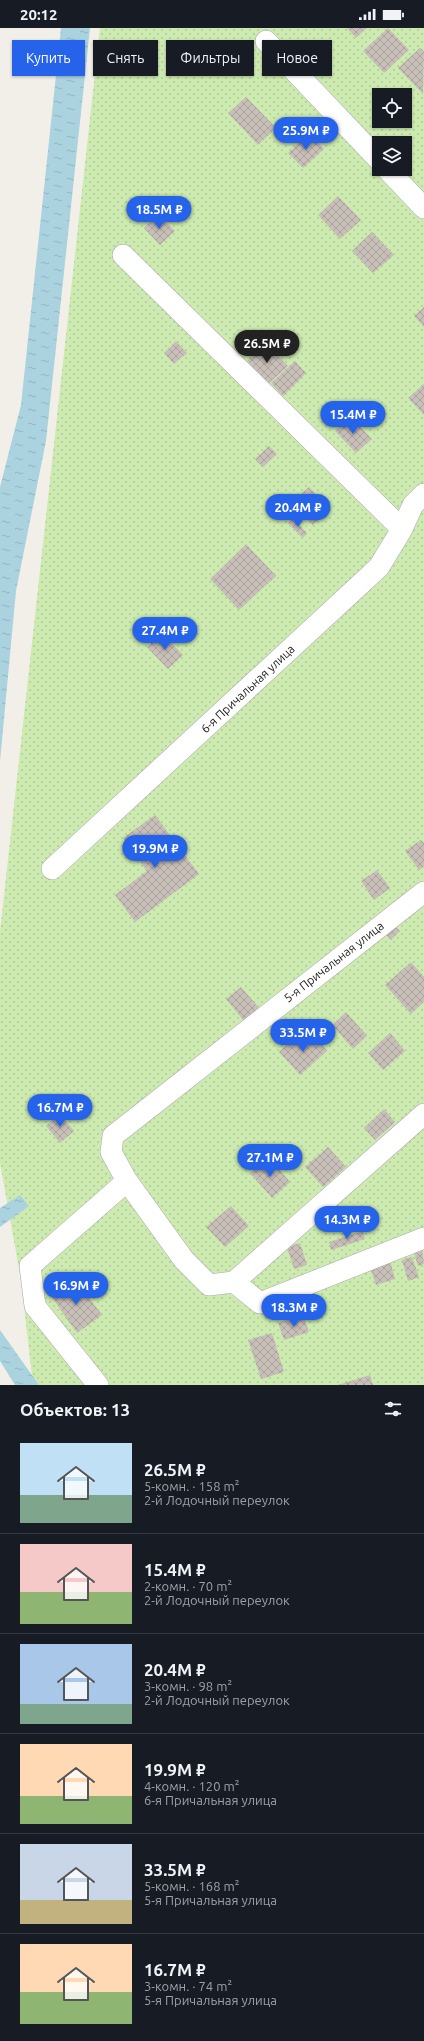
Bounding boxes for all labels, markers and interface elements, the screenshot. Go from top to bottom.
text: 20:12 [20,6,58,23]
chip: Купить [12,40,85,76]
chip: Снять [93,40,158,76]
chip: Фильтры [166,40,254,76]
chip: Новое [262,40,332,76]
map controls [372,88,412,176]
button: locate [372,88,412,128]
pin: 25.9M ₽ [269,117,343,151]
text: 25.9M ₽ [282,123,330,137]
button: layers [372,136,412,176]
pin: 18.5M ₽ [122,196,196,230]
text: 18.5M ₽ [135,202,183,216]
pin: 26.5M ₽ [230,330,304,364]
text: 26.5M ₽ [243,336,291,350]
pin: 15.4M ₽ [316,401,390,435]
text: 15.4M ₽ [329,407,377,421]
pin: 20.4M ₽ [261,494,335,528]
text: 20.4M ₽ [274,500,322,514]
pin: 27.4M ₽ [128,617,202,651]
text: 27.4M ₽ [141,623,189,637]
street label: 6-я Причальная улица [198,642,297,735]
pin: 19.9M ₽ [118,835,192,869]
text: 19.9M ₽ [131,841,179,855]
street label: 5-я Причальная улица [281,919,386,1005]
pin: 33.5M ₽ [266,1019,340,1053]
text: 33.5M ₽ [279,1025,327,1039]
pin: 16.7M ₽ [23,1094,97,1128]
text: 16.7M ₽ [36,1100,84,1114]
pin: 27.1M ₽ [233,1144,307,1178]
text: 27.1M ₽ [246,1150,294,1164]
pin: 14.3M ₽ [310,1206,384,1240]
text: 14.3M ₽ [323,1212,371,1226]
pin: 16.9M ₽ [39,1272,113,1306]
text: 16.9M ₽ [52,1278,100,1292]
pin: 18.3M ₽ [257,1294,331,1328]
text: 18.3M ₽ [270,1300,318,1314]
icon: filters [382,1398,404,1420]
text: Объектов: 13 [20,1400,130,1419]
icon: home [52,1459,100,1507]
text: 26.5M ₽ [144,1460,206,1479]
text: 5-комн. · 158 m² [144,1479,239,1493]
text: 2-й Лодочный переулок [144,1493,290,1507]
icon: home [52,1560,100,1608]
text: 15.4M ₽ [144,1560,206,1579]
text: 2-комн. · 70 m² [144,1579,232,1593]
text: 2-й Лодочный переулок [144,1593,290,1607]
icon: home [52,1660,100,1708]
text: 20.4M ₽ [144,1660,206,1679]
text: 3-комн. · 98 m² [144,1679,232,1693]
text: 2-й Лодочный переулок [144,1693,290,1707]
icon: home [52,1760,100,1808]
text: 19.9M ₽ [144,1760,206,1779]
text: 4-комн. · 120 m² [144,1779,239,1793]
text: 6-я Причальная улица [144,1793,277,1807]
icon: home [52,1860,100,1908]
text: 33.5M ₽ [144,1860,206,1879]
text: 5-комн. · 168 m² [144,1879,239,1893]
text: 5-я Причальная улица [144,1893,277,1907]
icon: home [52,1960,100,2008]
text: 16.7M ₽ [144,1960,206,1979]
text: 3-комн. · 74 m² [144,1979,232,1993]
text: 5-я Причальная улица [144,1993,277,2007]

